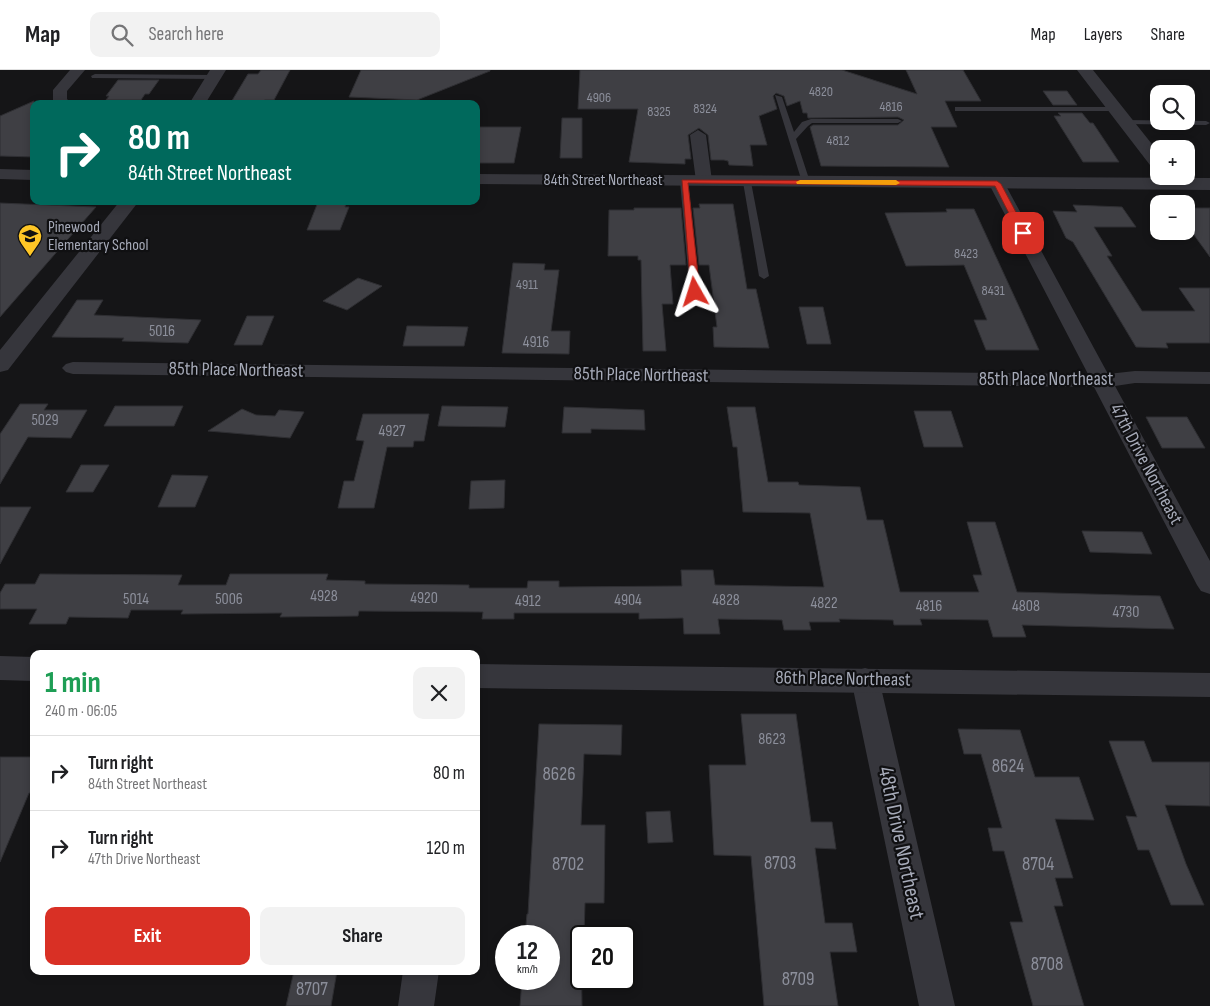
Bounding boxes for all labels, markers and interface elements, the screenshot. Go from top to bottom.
search box [90,12,440,57]
text: Map [25,20,60,49]
icon: search [108,21,136,49]
text: Search here [148,23,224,46]
text: Map [1031,24,1056,45]
text: Layers [1084,24,1123,45]
text: Share [1151,24,1185,45]
house number: 4820 [809,83,833,100]
map controls [1150,85,1195,240]
button: search [1150,85,1195,130]
house number: 4906 [587,89,611,106]
house number: 4816 [879,98,903,115]
house number: 8324 [693,100,717,117]
house number: 8325 [647,103,671,120]
text: 80 m [128,117,190,160]
icon: right [45,120,110,185]
house number: 4812 [827,132,850,149]
button: + [1150,140,1195,185]
text: 84th Street Northeast [128,160,292,187]
street label: 84th Street Northeast [543,171,663,190]
button: − [1150,195,1195,240]
pin [1002,212,1044,254]
place label: Pinewood Elementary School [48,218,148,255]
icon: arrive [1009,219,1037,247]
school or university icon: Pinewood Elementary School [17,223,43,257]
house number: 8423 [954,245,978,262]
position arrow [668,265,720,317]
house number: 4911 [516,276,538,293]
house number: 8431 [981,282,1005,299]
house number: 5016 [149,322,175,341]
house number: 4916 [523,333,549,352]
street label: 85th Place Northeast [168,357,304,383]
street label: 85th Place Northeast [573,362,709,388]
street label: 85th Place Northeast [979,368,1114,391]
street label: 47th Drive Northeast [1105,400,1188,529]
house number: 5029 [31,411,59,430]
house number: 4927 [379,422,406,441]
house number: 4928 [310,587,338,606]
house number: 4920 [410,589,438,608]
house number: 5014 [123,590,149,609]
house number: 5006 [215,590,243,609]
house number: 4904 [614,591,642,610]
house number: 4828 [712,591,740,610]
house number: 4912 [515,592,541,611]
house number: 4822 [810,594,838,613]
house number: 4816 [916,597,942,616]
house number: 4808 [1012,597,1040,616]
house number: 4730 [1113,603,1139,622]
text: 1 min [45,665,101,701]
street label: 86th Place Northeast [775,666,911,692]
button: close [413,667,465,719]
text: 240 m · 06:05 [45,702,117,721]
house number: 8623 [758,730,786,749]
text: Turn right [88,752,153,775]
house number: 8624 [992,755,1024,778]
icon: right [45,759,73,787]
text: 80 m [433,762,465,785]
house number: 8626 [543,763,575,786]
street label: 48th Drive Northeast [872,764,930,922]
text: 84th Street Northeast [88,775,207,794]
text: Turn right [88,827,153,850]
icon: right [45,834,73,862]
text: 120 m [427,837,465,860]
text: 47th Drive Northeast [88,850,200,869]
house number: 8703 [764,852,796,875]
house number: 8702 [552,853,584,876]
house number: 8704 [1022,853,1054,876]
button: Exit [45,907,250,965]
button: Share [260,907,465,965]
speed limit sign: 20 [570,925,635,990]
text: 12 [517,936,538,967]
house number: 8708 [1031,953,1063,976]
text: km/h [517,962,538,977]
house number: 8709 [782,968,814,991]
house number: 8707 [296,978,328,1001]

